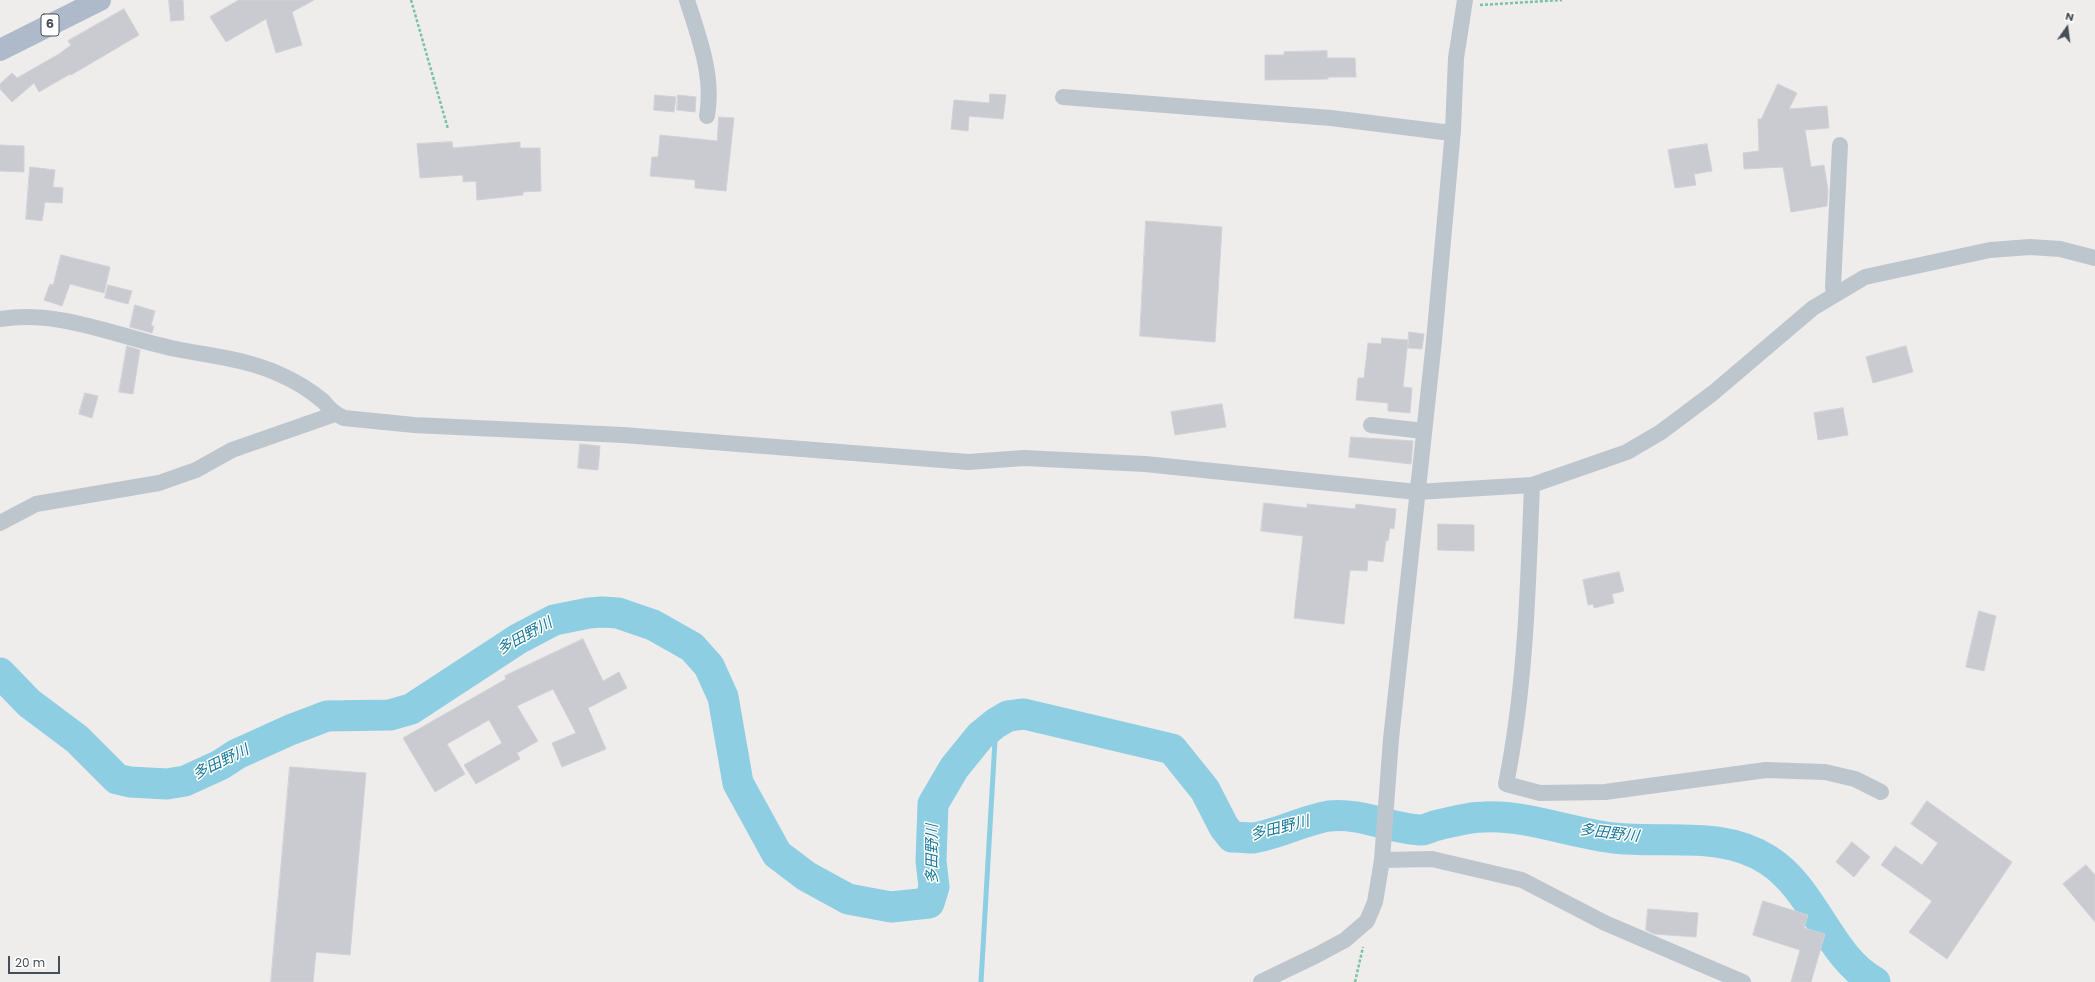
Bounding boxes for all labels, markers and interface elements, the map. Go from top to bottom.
north arrow [2047,8,2087,48]
text: N [2064,8,2076,25]
road number: 6 [41,14,59,36]
water label: 多田野川 [494,615,556,659]
water label: 多田野川 [190,742,252,784]
water label: 多田野川 [1249,813,1311,845]
water label: 多田野川 [1578,821,1640,847]
water label: 多田野川 [924,824,942,884]
scale bar [10,948,62,974]
text: 20 m [15,954,45,971]

